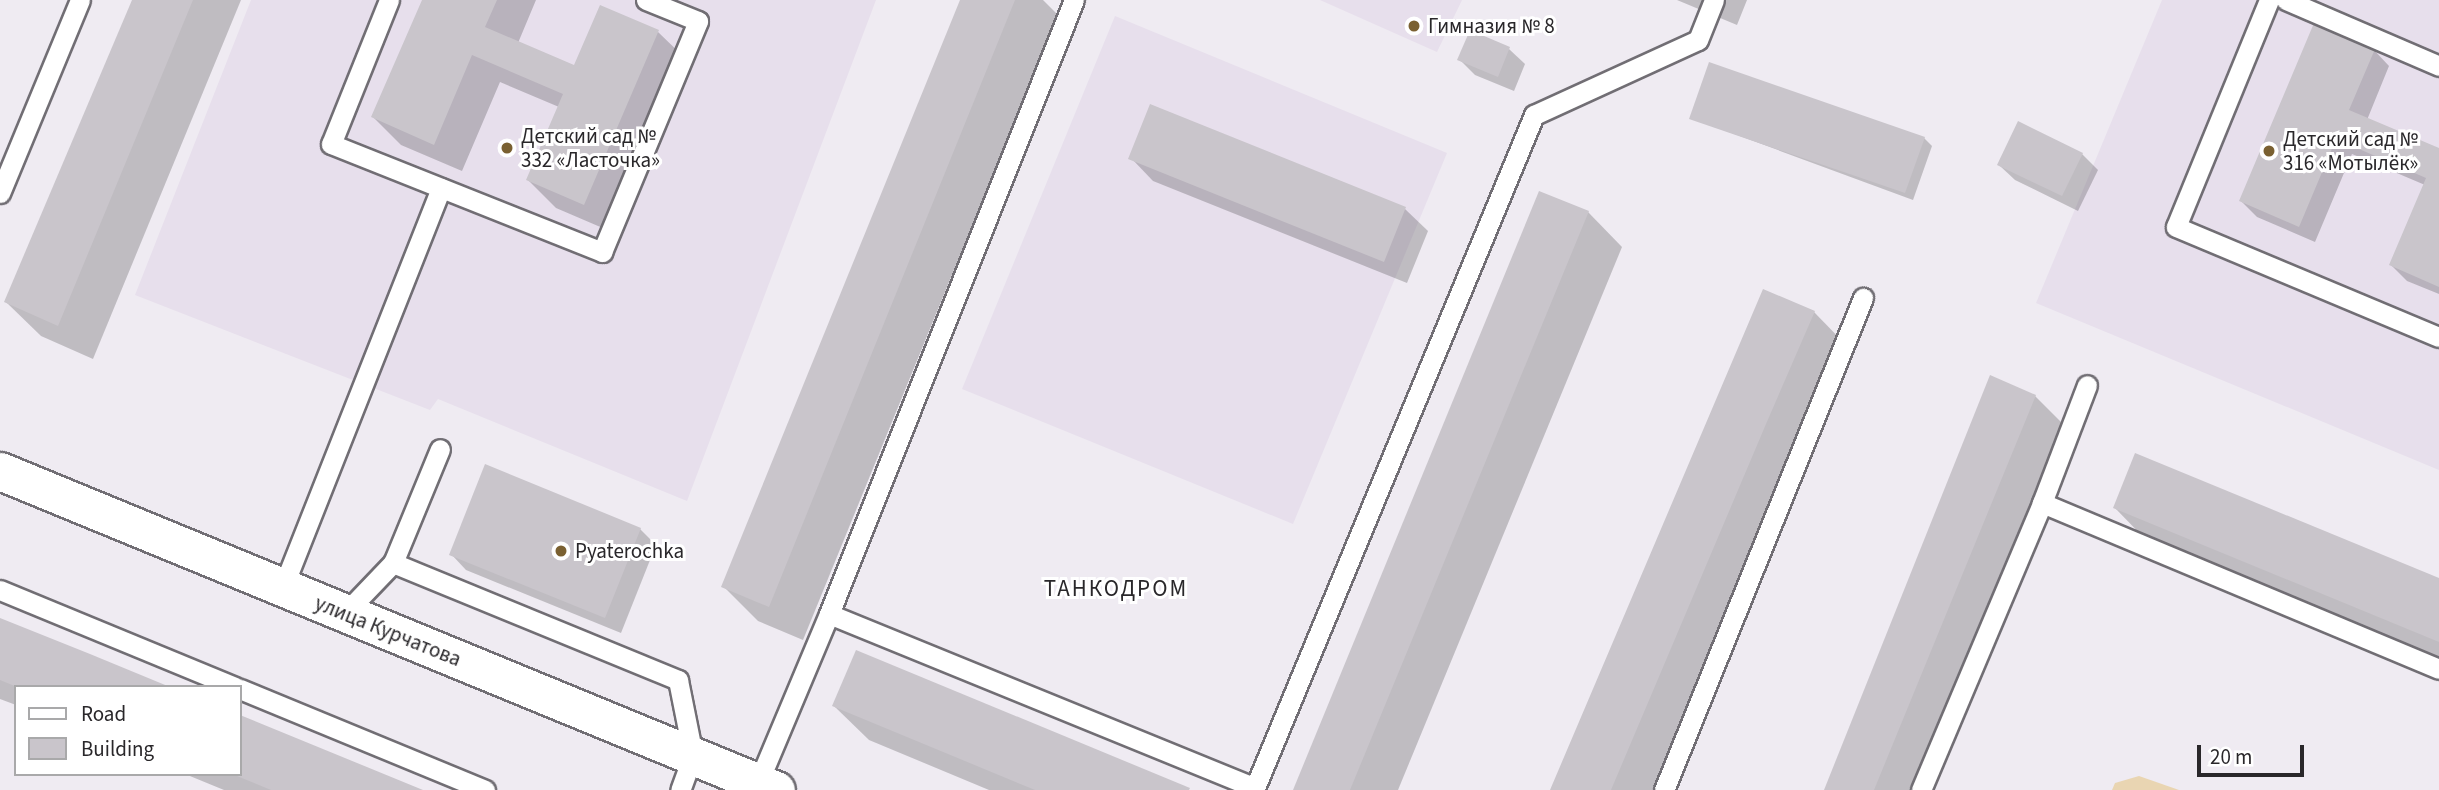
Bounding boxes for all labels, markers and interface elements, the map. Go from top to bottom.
place label: Гимназия № 8 [1428,13,1555,39]
marker: Гимназия № 8 [1406,18,1422,34]
place label: Детский сад № 332 «Ласточка» [521,123,660,173]
place label: Детский сад № 316 «Мотылёк» [2283,126,2418,176]
marker: Детский сад № 332 «Ласточка» [499,140,515,156]
marker: Детский сад № 316 «Мотылёк» [2261,143,2277,159]
place label: Pyaterochka [575,538,684,564]
marker: Pyaterochka [553,543,569,559]
district label: ТАНКОДРОМ [1045,575,1187,603]
street label: улица Курчатова [311,590,465,672]
legend [14,685,242,776]
text: Road [81,699,126,729]
scale bar [2201,730,2308,774]
text: Building [81,734,154,764]
text: 20 m [2210,742,2252,772]

